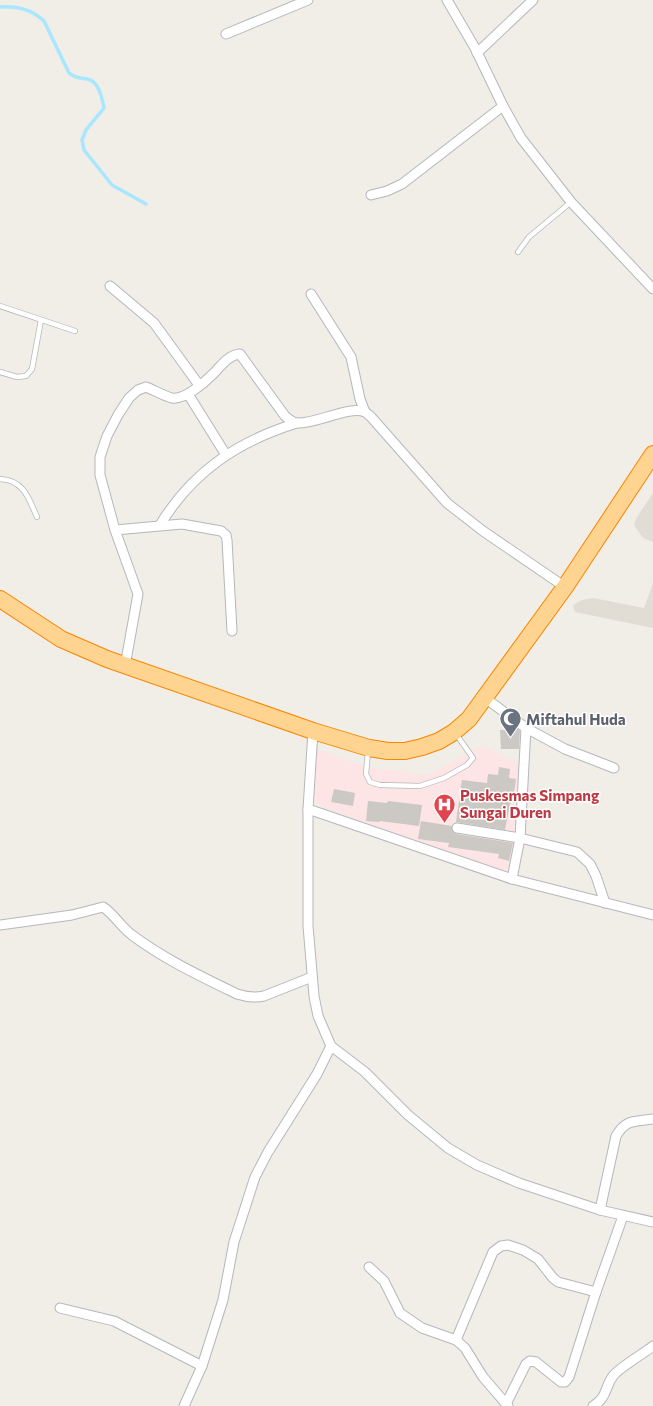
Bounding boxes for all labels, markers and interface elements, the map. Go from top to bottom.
mosque icon: Miftahul Huda [497,706,523,739]
place label: Miftahul Huda [526,710,626,728]
place label: Puskesmas Simpang Sungai Duren [460,786,599,821]
hospital icon: Puskesmas Simpang Sungai Duren [431,791,457,824]

